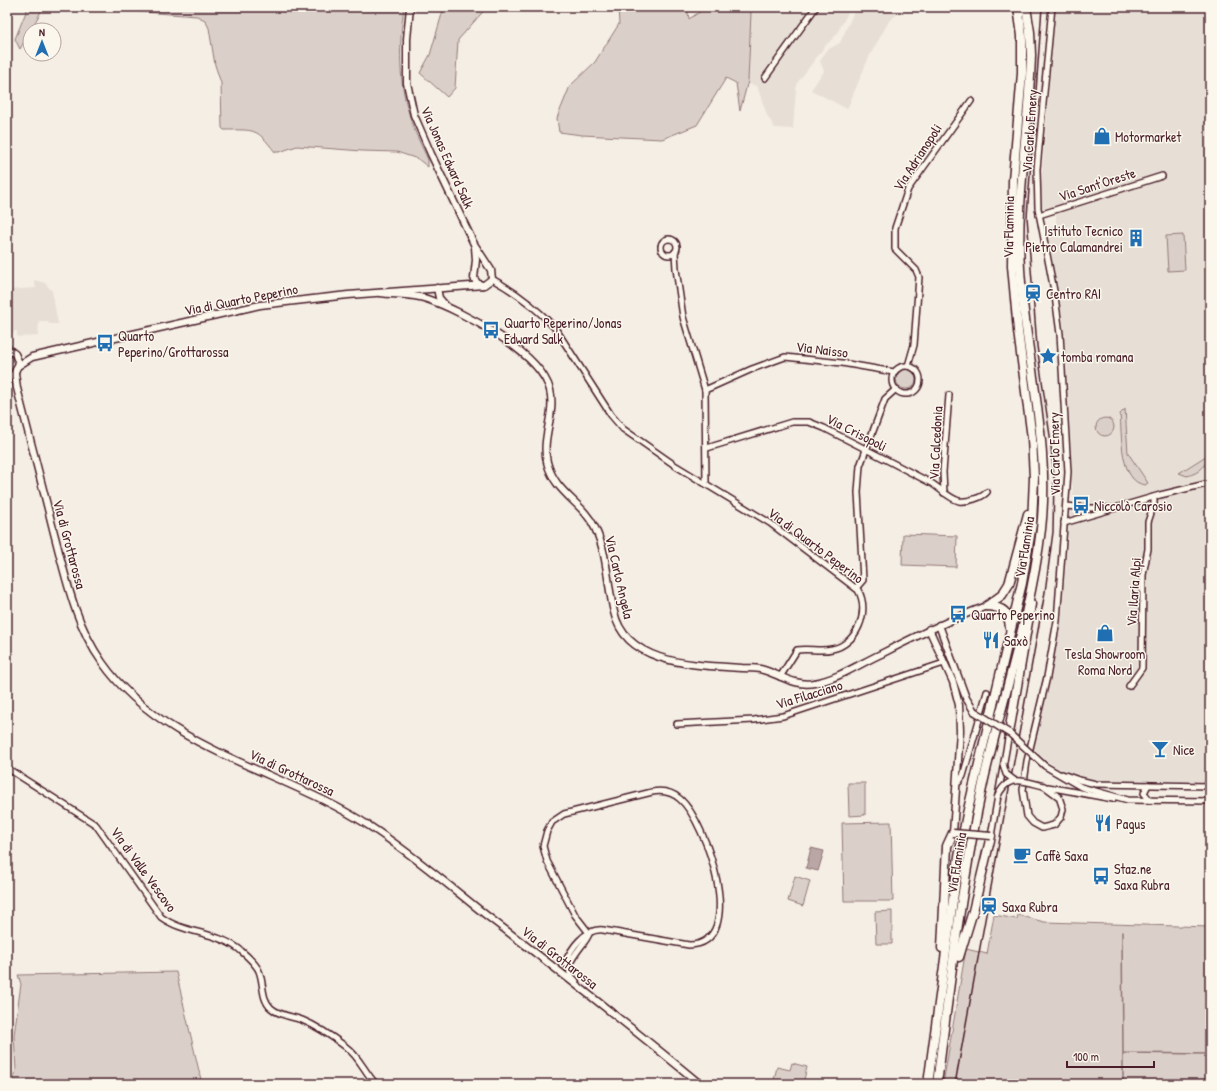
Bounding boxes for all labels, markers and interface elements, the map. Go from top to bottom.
north arrow [22,22,62,62]
text: N [39,25,45,39]
street label: Via Carlo Emery [1017,89,1042,173]
street label: Via Jonas Edward Salk [417,103,479,211]
street label: Via Adrianopoli [888,120,947,195]
shop icon: Motormarket [1092,126,1112,146]
place label: Motormarket [1115,127,1182,146]
street label: Via Sant'Oreste [1056,163,1138,205]
street label: Via Flaminia [998,195,1018,258]
place label: Istituto Tecnico Pietro Calamandrei [1025,221,1123,256]
building icon: Istituto Tecnico Pietro Calamandrei [1126,228,1146,248]
street label: Via di Quarto Peperino [183,279,300,320]
station icon: Centro RAI [1023,283,1043,303]
place label: Centro RAI [1046,284,1101,303]
place label: Quarto Peperino/Jonas Edward Salk [504,313,622,348]
bus stop icon: Quarto Peperino/Jonas Edward Salk [481,320,501,340]
place label: Quarto Peperino/Grottarossa [118,326,229,362]
bus stop icon: Quarto Peperino/Grottarossa [95,333,115,353]
street label: Via Naisso [795,336,849,362]
place icon: tomba romana [1038,346,1058,366]
place label: tomba romana [1061,347,1134,366]
street label: Via Calcedonia [924,405,946,480]
street label: Via Crisopoli [823,409,890,456]
street label: Via Carlo Emery [1044,412,1065,496]
bus stop icon: Niccolò Carosio [1071,495,1091,515]
place label: Niccolò Carosio [1094,496,1172,515]
street label: Via di Grottarossa [49,497,91,591]
street label: Via di Quarto Peperino [764,503,868,588]
street label: Via Flaminia [1010,515,1038,579]
street label: Via Carlo Angela [600,533,639,621]
street label: Via Ilaria Alpi [1121,557,1146,627]
bus stop icon: Quarto Peperino [948,604,968,624]
place label: Quarto Peperino [971,605,1055,625]
shop icon: Tesla Showroom Roma Nord [1095,623,1115,643]
restaurant icon: Saxò [981,630,1001,650]
place label: Saxò [1004,631,1028,650]
place label: Tesla Showroom Roma Nord [1065,644,1145,679]
street label: Via Filacciano [773,675,845,713]
bar icon: Nice [1150,739,1170,759]
place label: Nice [1173,740,1195,759]
street label: Via di Grottarossa [246,744,338,800]
restaurant icon: Pagus [1093,813,1113,833]
place label: Pagus [1116,814,1145,834]
street label: Via di Valle Vescovo [107,823,182,916]
street label: Via Flaminia [942,831,970,895]
cafe icon: Caffè Saxa [1012,845,1032,865]
place label: Caffè Saxa [1035,846,1088,865]
place label: Staz.ne Saxa Rubra [1114,859,1170,894]
bus stop icon: Staz.ne Saxa Rubra [1091,866,1111,886]
station icon: Saxa Rubra [979,896,999,916]
place label: Saxa Rubra [1002,897,1058,916]
street label: Via di Grottarossa [518,921,602,993]
scale bar [1067,1043,1154,1069]
text: 100 m [1073,1048,1099,1065]

